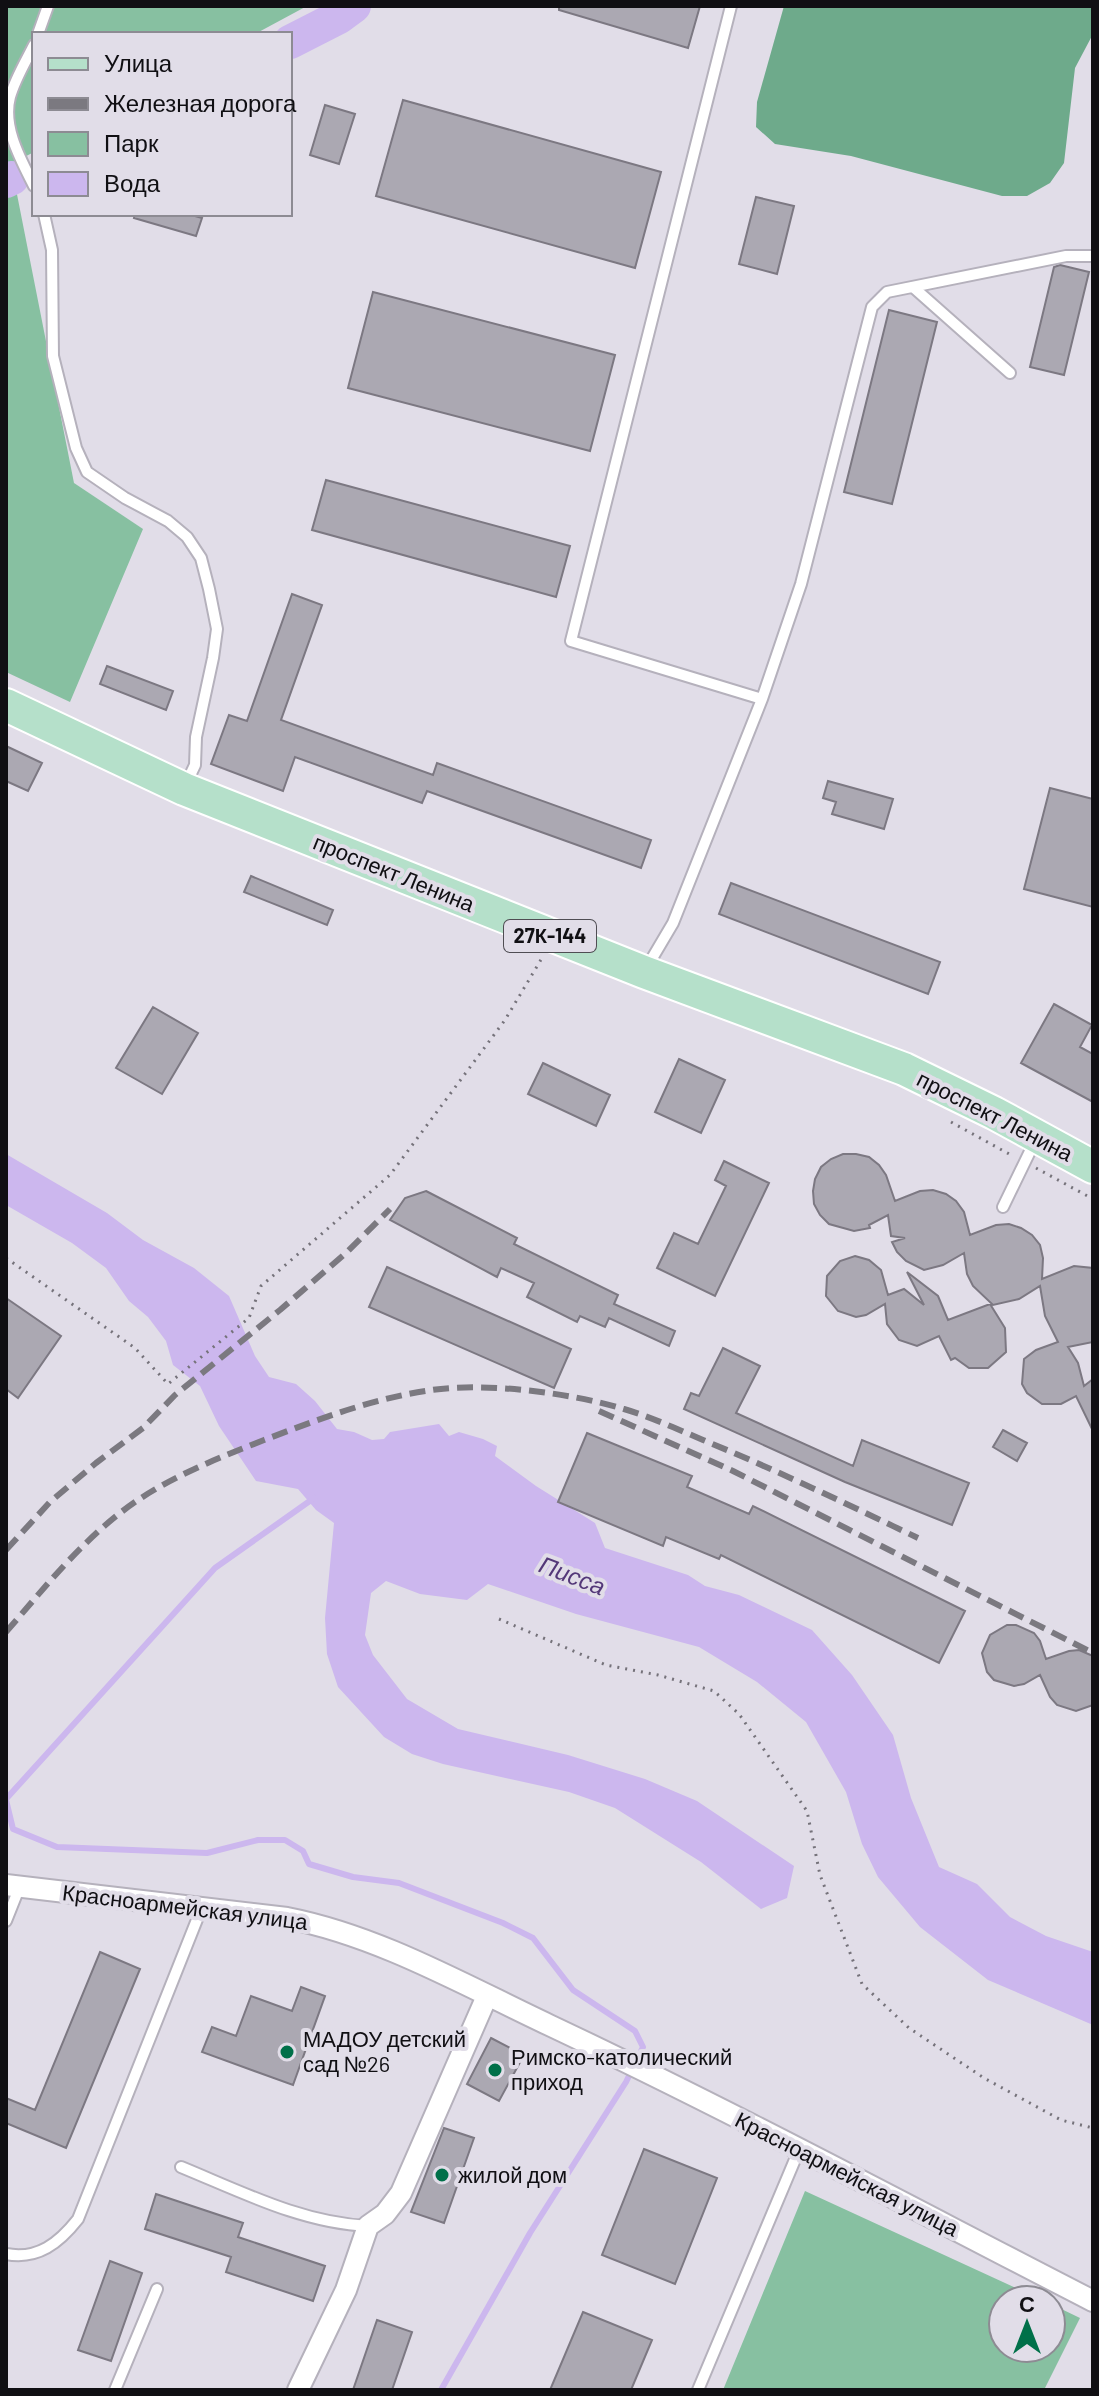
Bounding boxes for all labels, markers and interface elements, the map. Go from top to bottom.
legend [32,32,292,216]
text: Улица [104,48,173,77]
text: Железная дорога [104,88,297,117]
text: Парк [104,128,159,157]
text: Вода [104,168,161,197]
street label: проспект Ленина [310,828,479,917]
road number: 27К-144 [504,920,596,952]
street label: проспект Ленина [913,1065,1078,1167]
water label: Писса [536,1549,610,1600]
street label: Красноармейская улица [61,1878,310,1935]
place label: МАДОУ детский сад №26 [303,2025,466,2077]
marker: МАДОУ детский сад №26 [278,2043,296,2061]
place label: Римско-католический приход [511,2043,732,2095]
marker: Римско-католический приход [486,2061,504,2079]
street label: Красноармейская улица [731,2105,964,2242]
place label: жилой дом [458,2161,567,2188]
marker: жилой дом [433,2166,451,2184]
north arrow [987,2284,1067,2364]
text: С [1019,2290,1035,2316]

